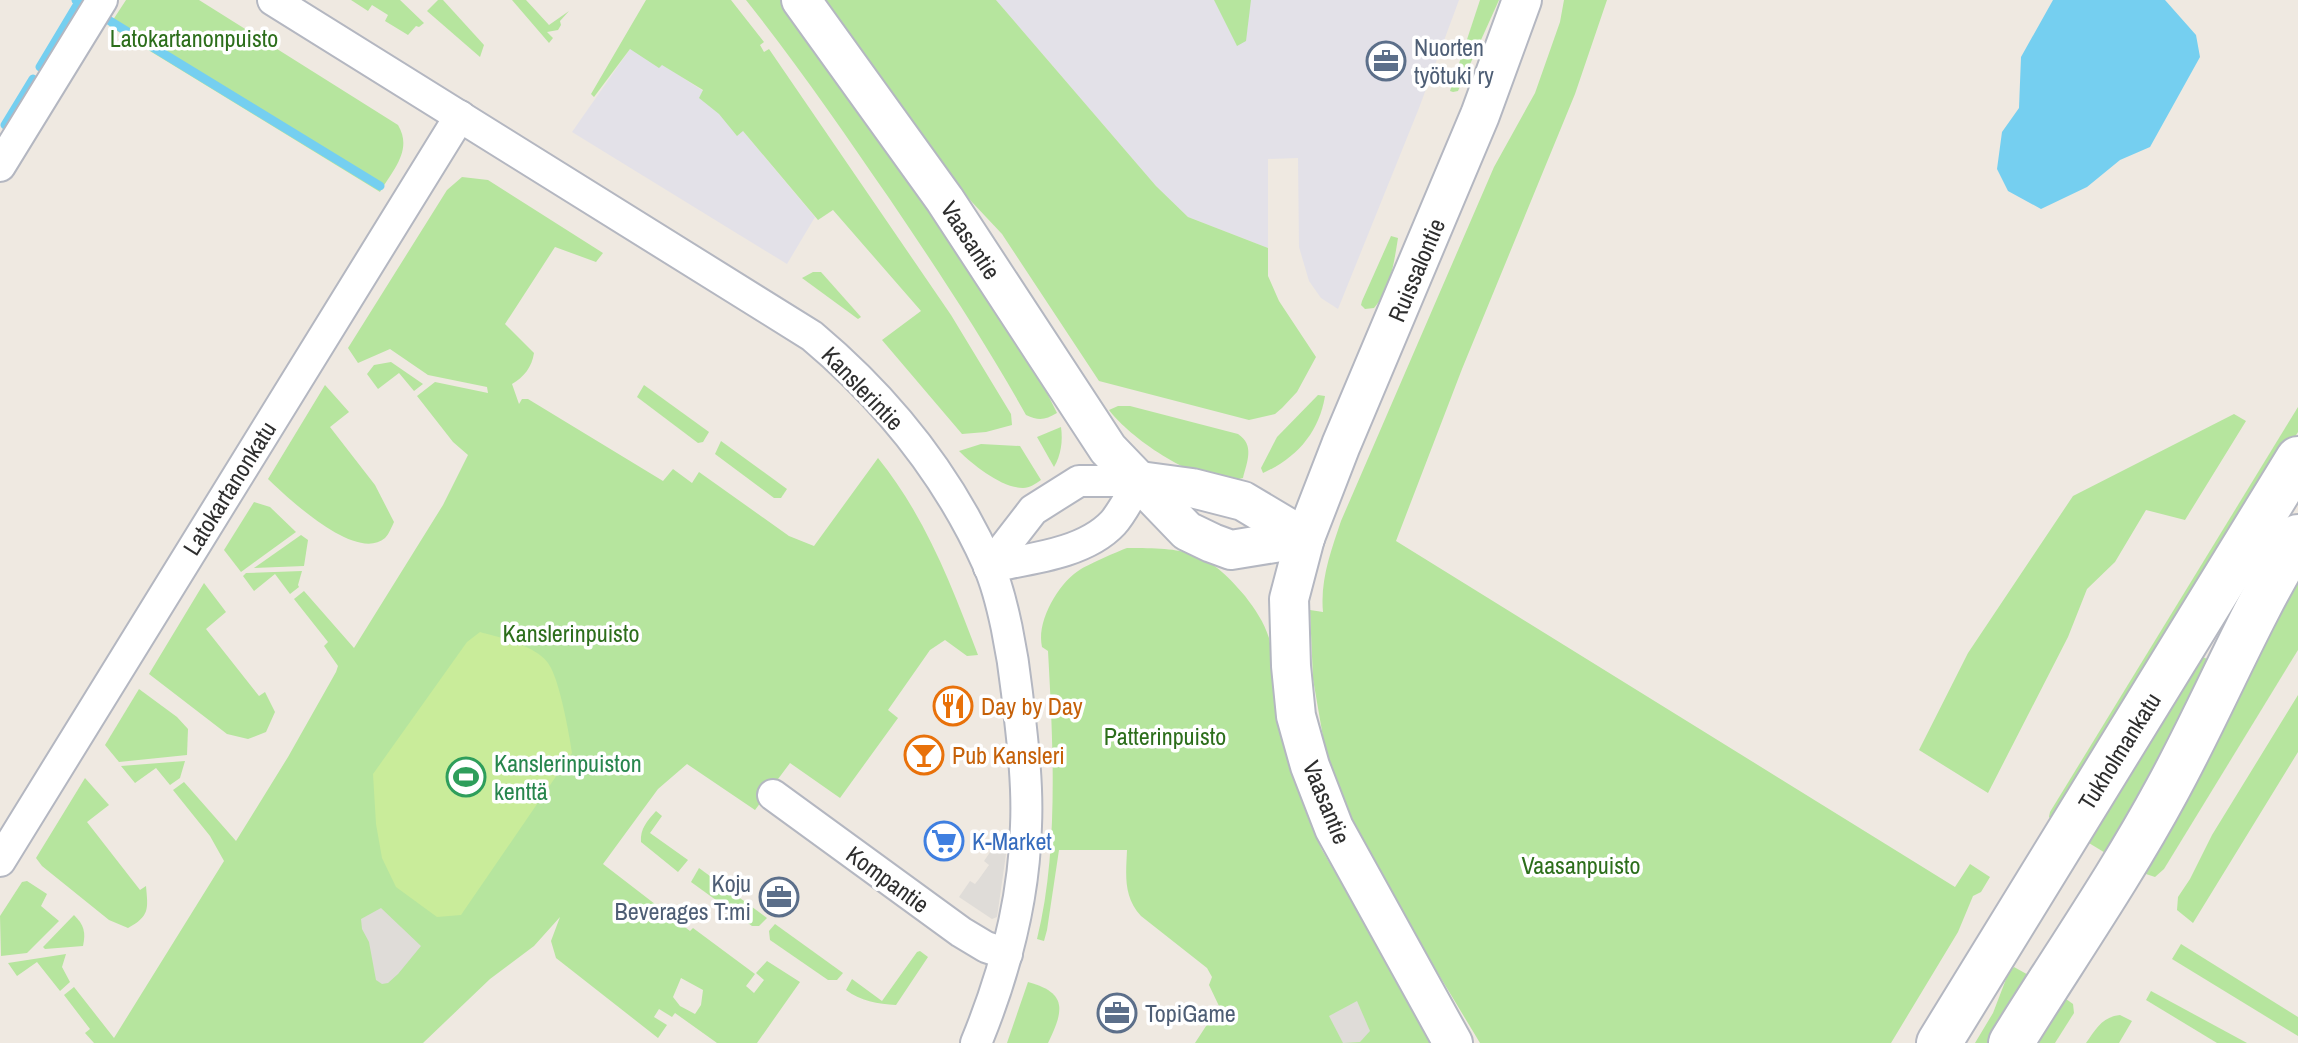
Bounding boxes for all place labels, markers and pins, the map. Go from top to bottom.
place label: Nuorten työtuki ry [1414,31,1494,91]
office icon: Nuorten työtuki ry [1365,40,1407,82]
restaurant icon: Day by Day [932,685,974,727]
place label: Day by Day [981,690,1083,722]
bar icon: Pub Kansleri [903,734,945,776]
place label: Pub Kansleri [952,739,1065,771]
place label: Kanslerinpuiston kenttä [494,747,642,807]
sports icon: Kanslerinpuiston kenttä [445,756,487,798]
supermarket icon: K-Market [923,820,965,862]
place label: K-Market [972,825,1052,857]
place label: Koju Beverages T:mi [615,867,751,927]
office icon: Koju Beverages T:mi [758,876,800,918]
office icon: TopiGame [1096,992,1138,1034]
place label: TopiGame [1145,997,1236,1029]

